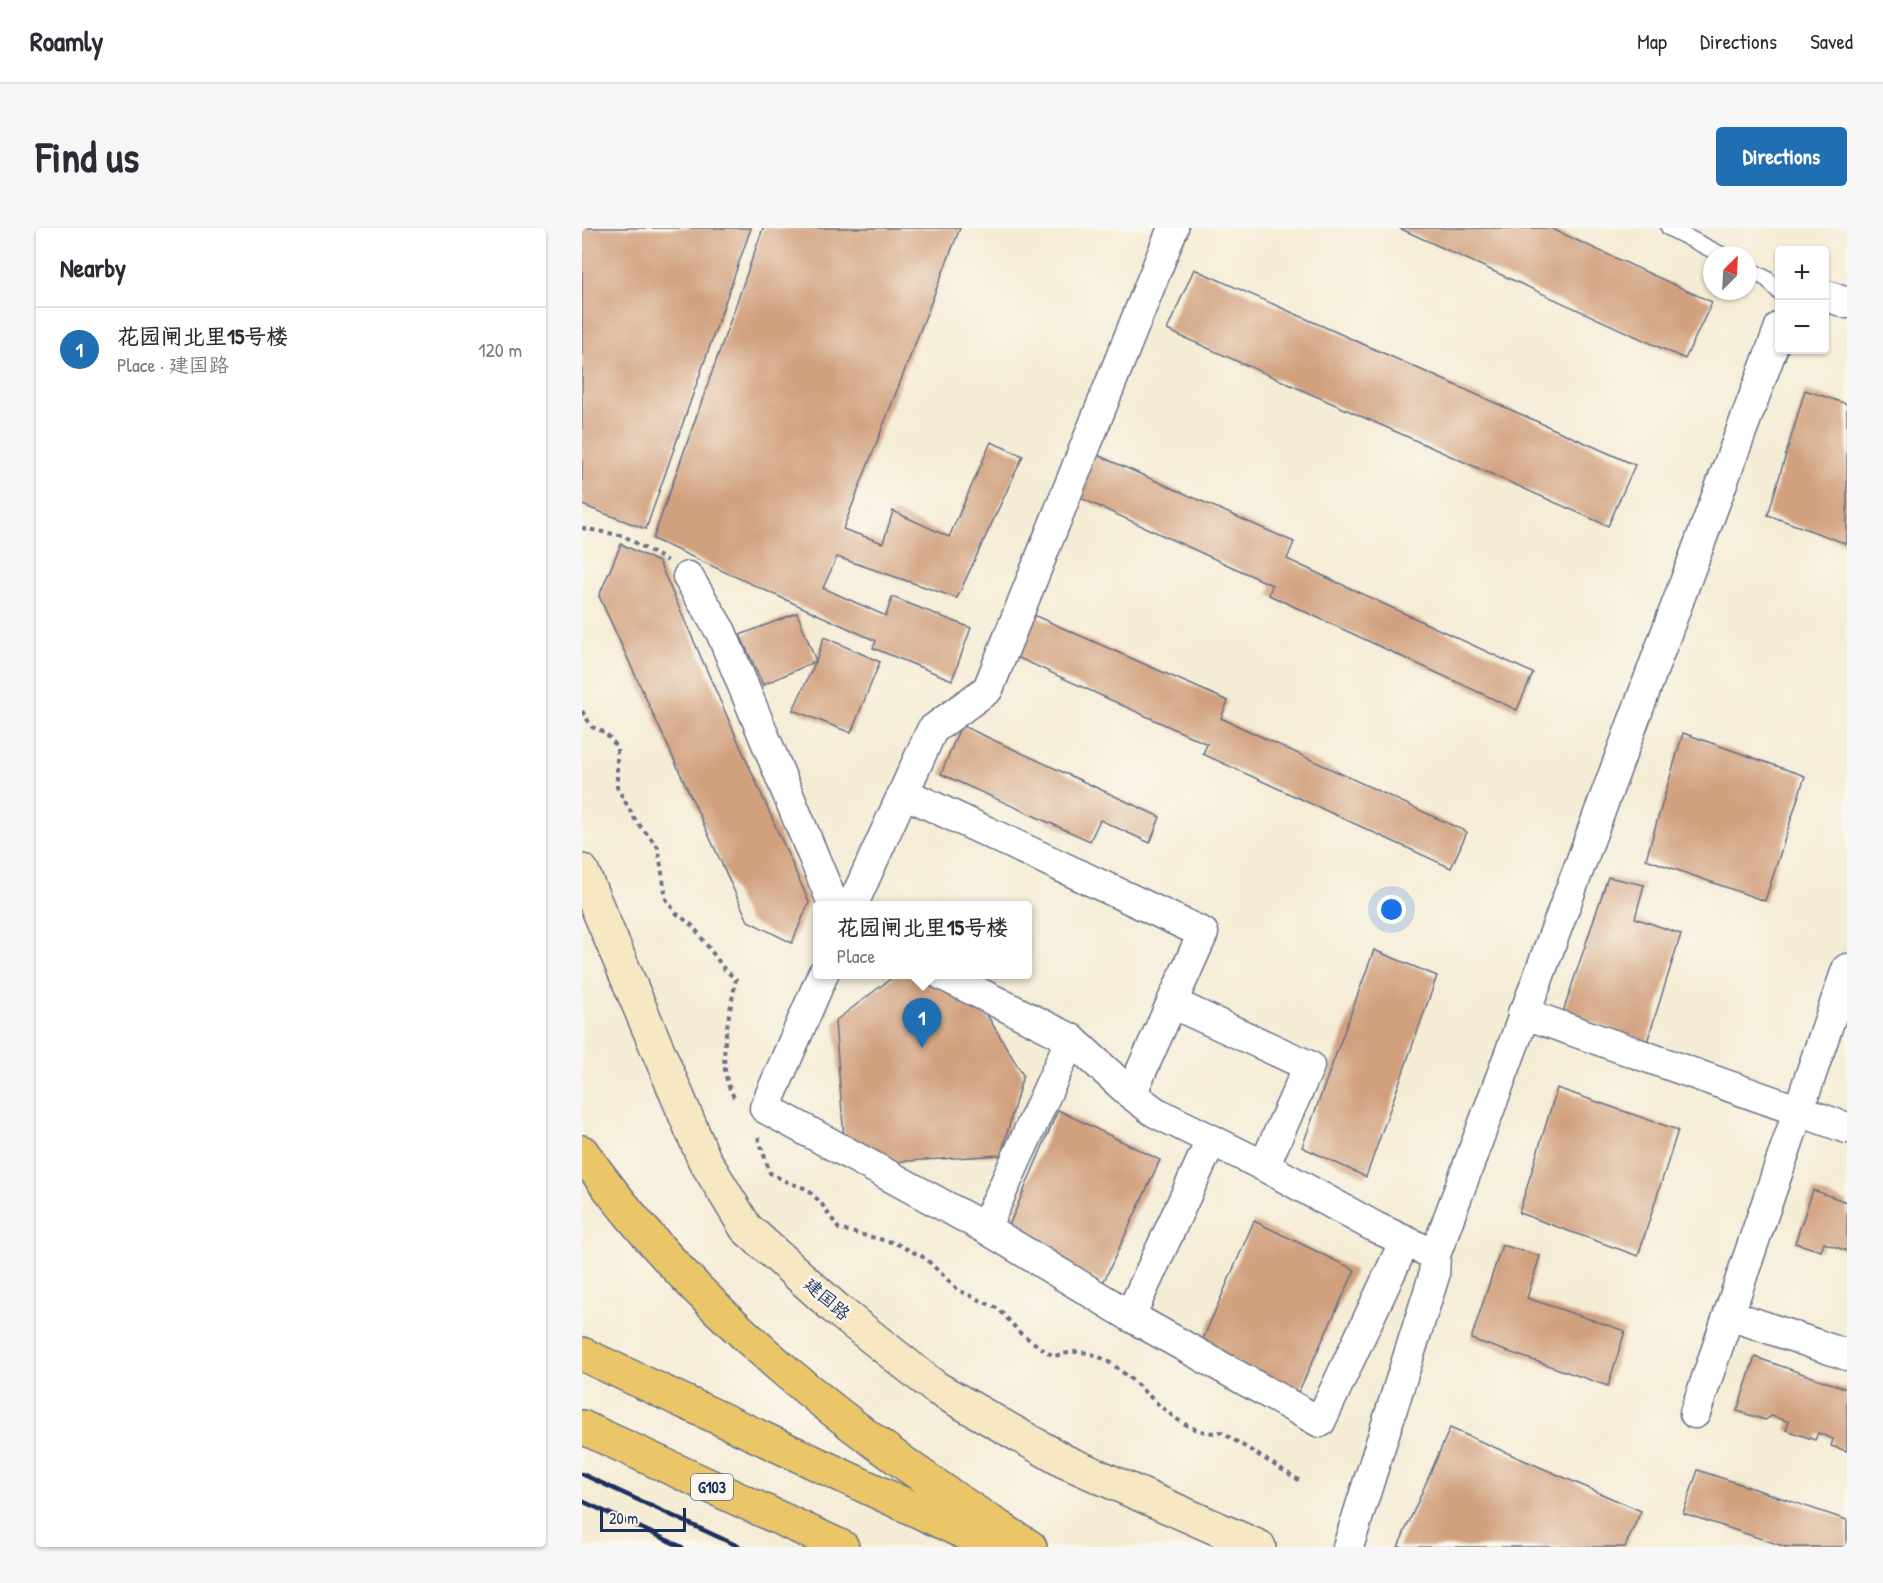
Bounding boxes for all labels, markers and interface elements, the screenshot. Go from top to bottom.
text: Roamly [30,22,103,60]
text: Map [1637,27,1667,56]
text: Directions [1700,27,1777,56]
text: Saved [1810,27,1853,56]
button: Directions [1716,127,1847,186]
text: Find us [36,128,139,185]
north arrow [1703,246,1757,300]
map controls [1775,246,1829,354]
button: + [1775,246,1829,300]
text: Nearby [60,250,126,285]
button: − [1775,300,1829,354]
text: 花园闸北里15号楼 [117,321,288,351]
text: 1 [76,336,83,363]
text: 120 m [478,336,522,363]
text: Place · 建国路 [117,351,229,378]
your location [1377,895,1406,924]
popup [813,901,1032,979]
text: 花园闸北里15号楼 [837,912,1008,942]
text: Place [837,942,875,969]
pin: 1 [902,998,942,1048]
street label: 建国路 [799,1271,856,1326]
road number: G103 [691,1474,733,1500]
scale bar [600,1505,686,1532]
text: 20 m [609,1507,638,1529]

